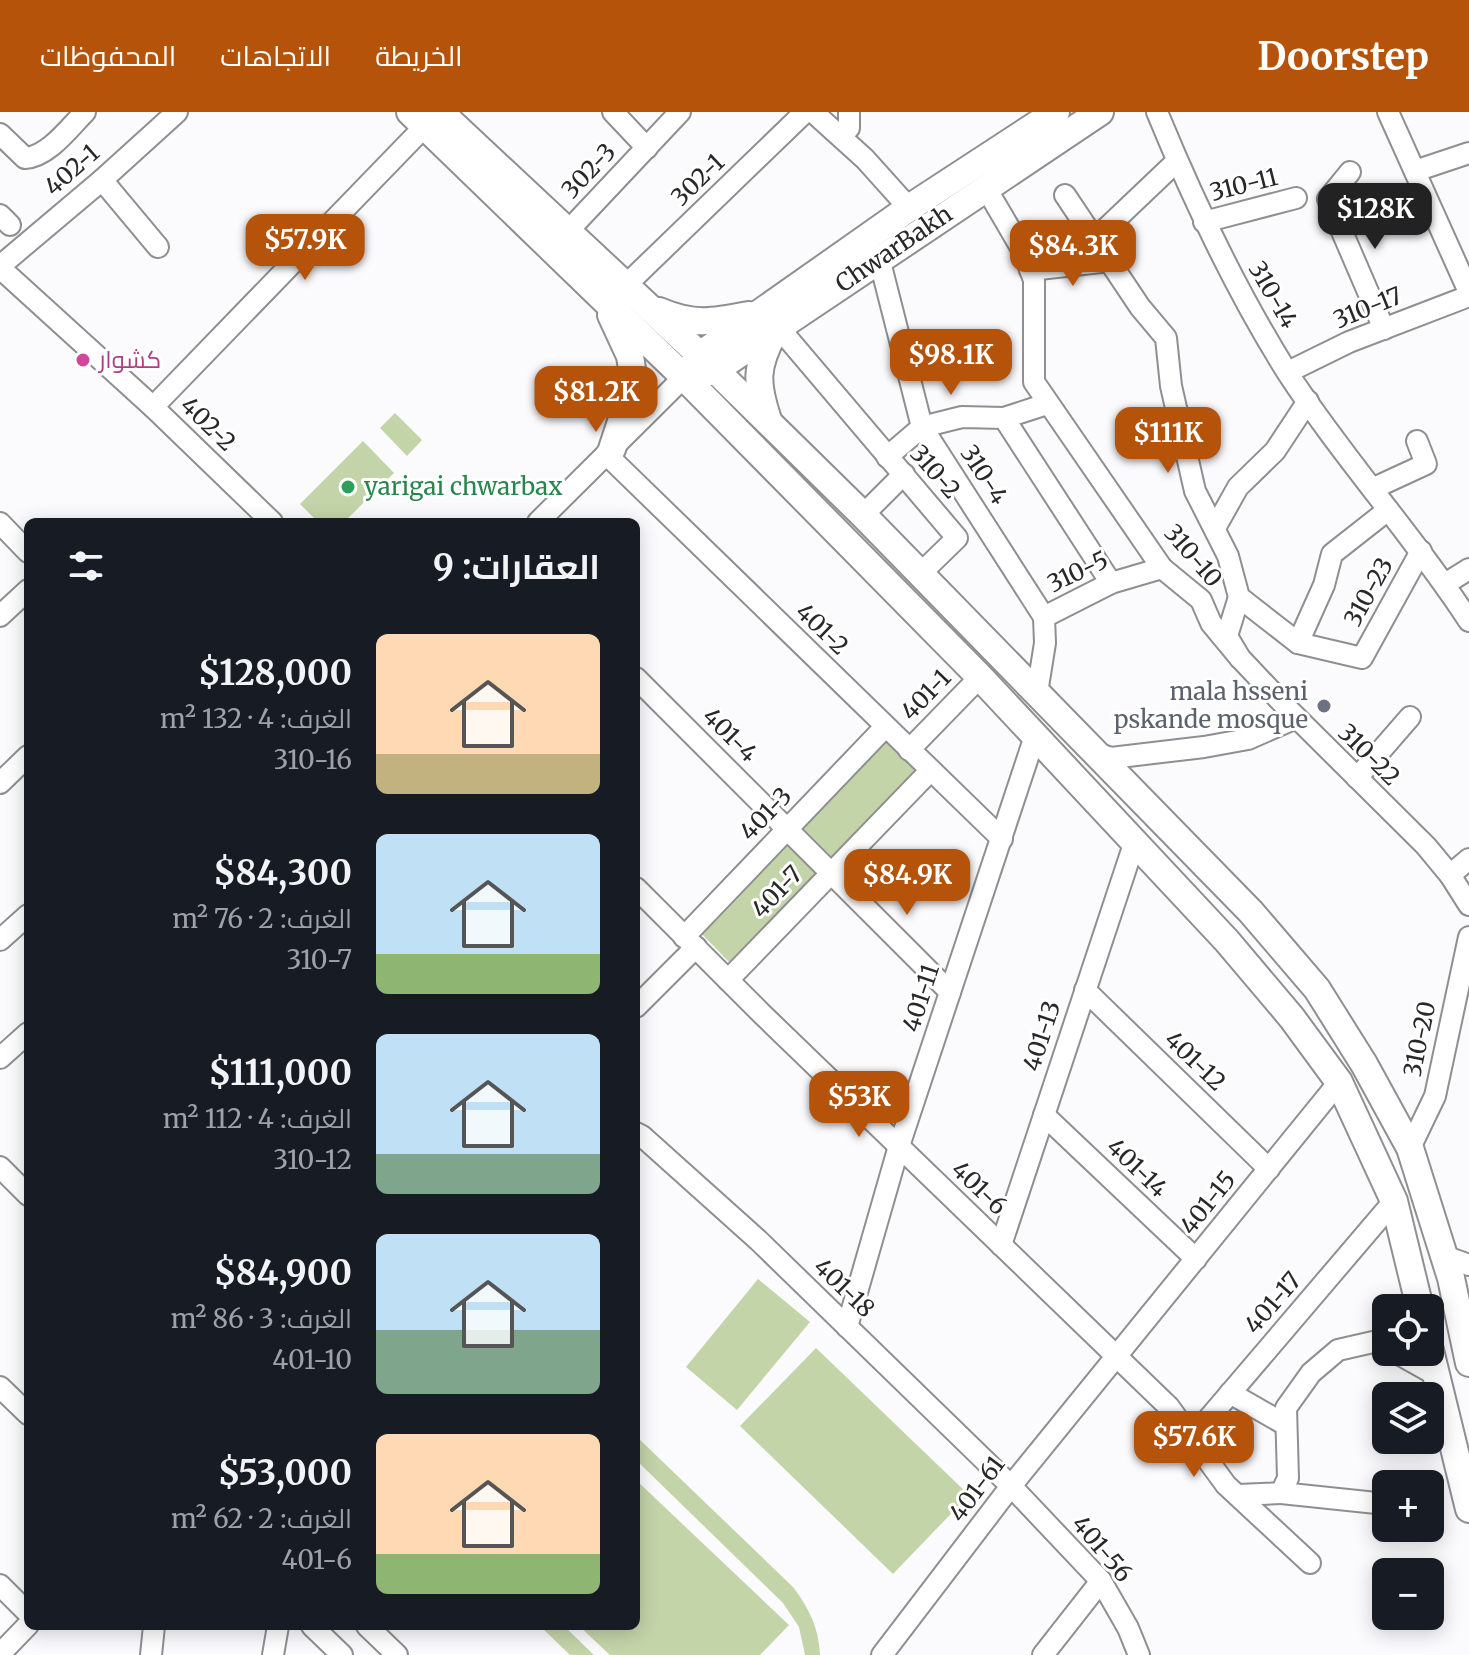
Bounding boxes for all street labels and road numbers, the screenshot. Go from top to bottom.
street label: 302-3 [555,136,622,205]
street label: 402-1 [38,137,106,202]
street label: 302-1 [665,147,731,212]
street label: 310-11 [1207,161,1281,208]
street label: ChwarBakh [829,198,958,299]
street label: 310-14 [1242,256,1305,334]
street label: 310-17 [1329,280,1407,335]
street label: 402-2 [174,390,243,457]
street label: 310-2 [904,438,967,505]
street label: 310-4 [954,439,1015,510]
street label: 310-10 [1158,518,1229,593]
street label: 310-5 [1043,544,1113,599]
street label: 310-23 [1337,552,1400,632]
street label: 401-2 [789,596,855,661]
street label: 401-1 [894,663,957,727]
street label: 401-4 [696,701,764,769]
street label: 310-22 [1332,717,1407,792]
street label: 401-3 [733,780,798,847]
street label: 401-7 [744,859,809,924]
street label: 401-11 [895,960,946,1036]
street label: 401-13 [1016,997,1067,1075]
street label: 310-20 [1396,998,1443,1079]
street label: 401-12 [1158,1024,1232,1097]
street label: 401-14 [1100,1131,1174,1204]
street label: 401-6 [945,1154,1014,1221]
street label: 401-15 [1173,1165,1242,1241]
street label: 401-18 [807,1251,881,1324]
street label: 401-17 [1237,1266,1308,1340]
street label: 401-61 [942,1450,1011,1528]
street label: 401-56 [1066,1509,1139,1588]

